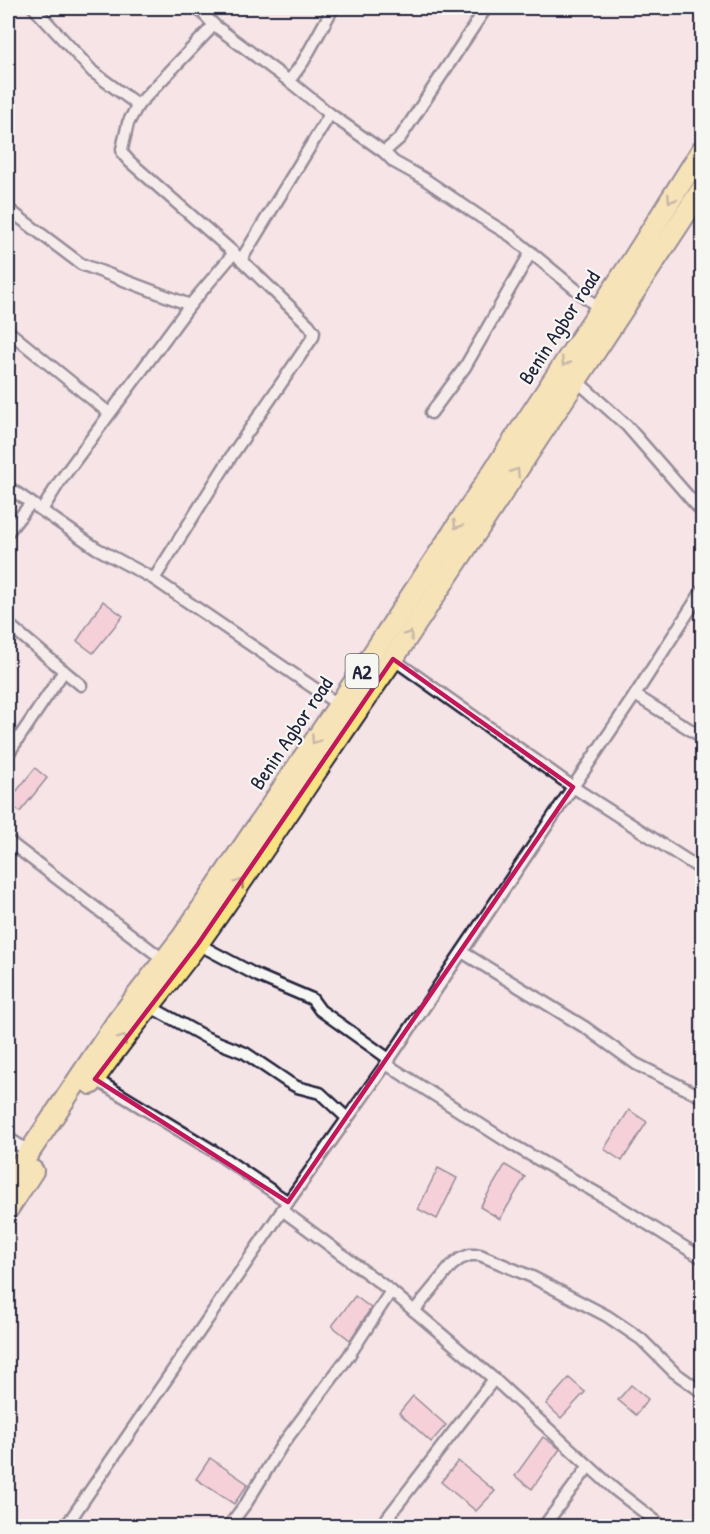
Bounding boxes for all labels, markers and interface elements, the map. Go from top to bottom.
one-way arrow [667,192,678,203]
street label: Benin Agbor road [511,265,607,389]
one-way arrow [561,356,572,367]
one-way arrow [508,468,520,478]
one-way arrow [454,519,465,530]
one-way arrow [402,631,413,642]
road number: A2 [346,654,378,688]
street label: Benin Agbor road [243,671,339,795]
one-way arrow [311,734,322,745]
one-way arrow [233,878,244,889]
one-way arrow [116,1035,127,1046]

